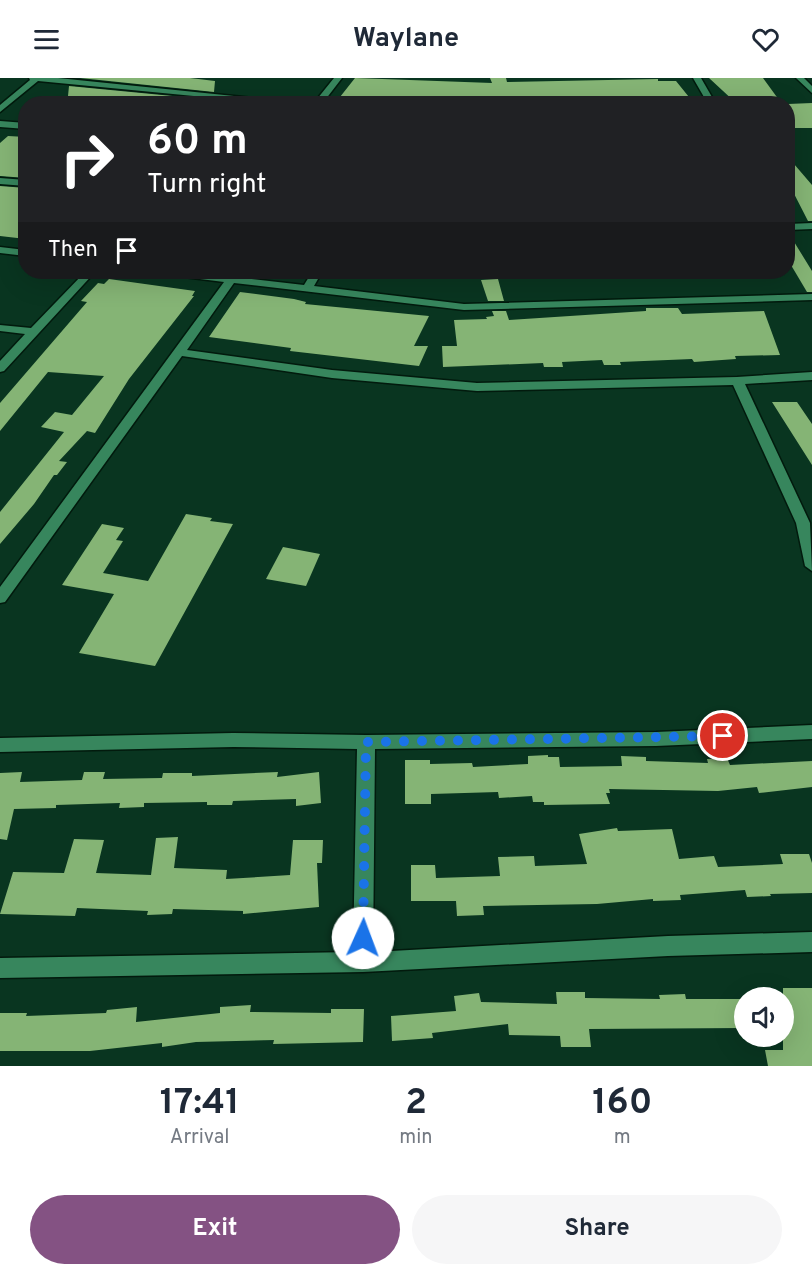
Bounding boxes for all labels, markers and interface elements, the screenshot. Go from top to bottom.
text: Waylane [353,22,459,56]
icon: menu [30,23,63,56]
icon: heart [749,23,782,56]
text: 60 m [147,116,248,169]
icon: right [48,120,126,198]
text: Turn right [147,168,266,202]
icon: arrive [110,234,143,267]
text: Then [48,237,98,264]
pin [697,710,748,761]
icon: arrive [706,719,739,752]
position arrow [331,906,395,970]
map controls [734,987,794,1047]
button: sound [734,987,794,1047]
text: 17:41 [160,1081,240,1127]
text: 2 [405,1081,427,1127]
text: 160 [592,1081,652,1127]
text: Arrival [170,1125,229,1151]
text: min [399,1125,433,1151]
text: m [614,1125,631,1151]
button: Exit [30,1195,400,1264]
button: Share [412,1195,782,1264]

